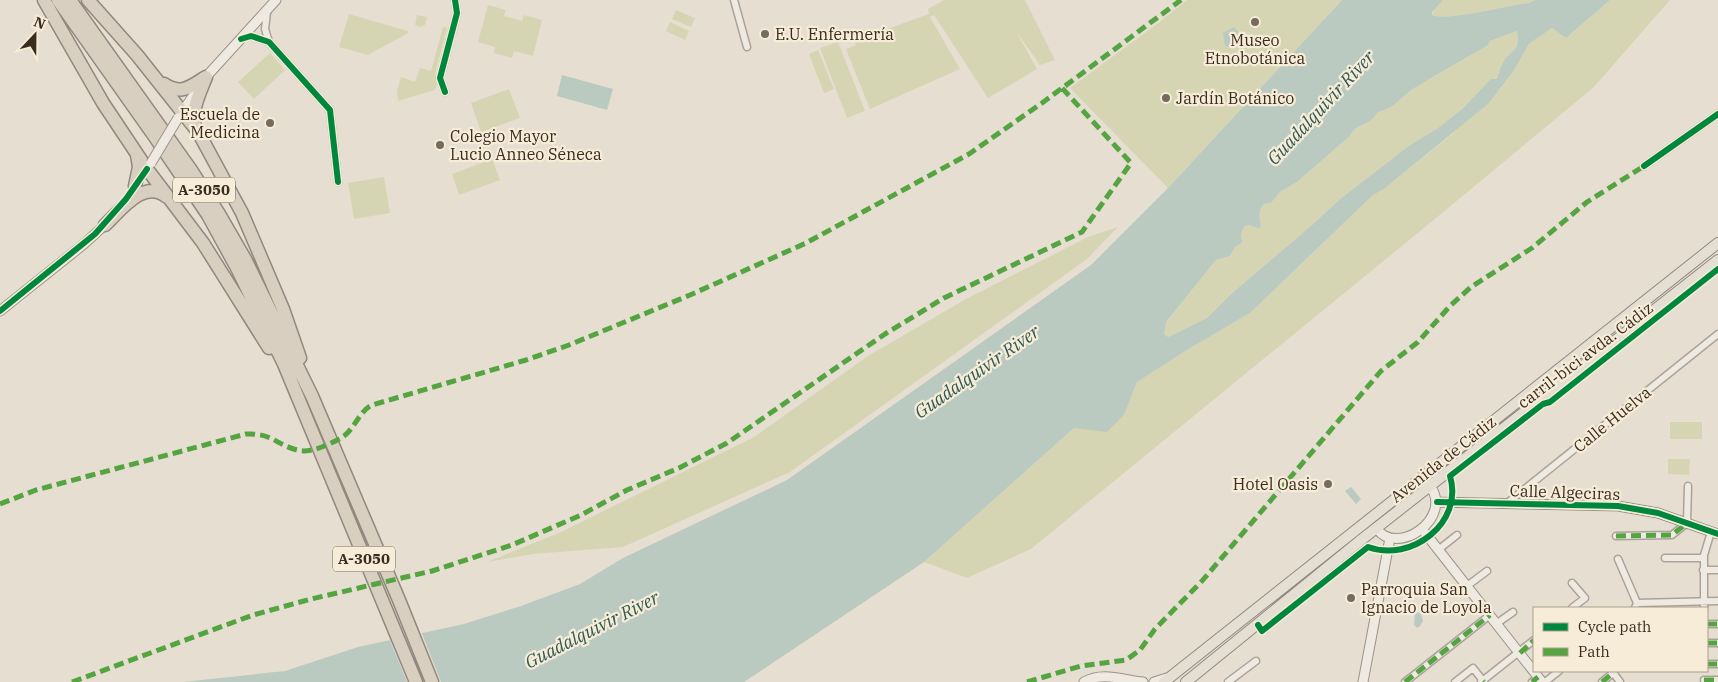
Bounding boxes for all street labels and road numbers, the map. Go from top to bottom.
road number: A-3050 [173,178,235,202]
street label: carril-bici avda. Cádiz [1513,298,1657,412]
street label: Calle Huelva [1569,382,1655,456]
street label: Avenida de Cádiz [1386,411,1500,507]
street label: Calle Algeciras [1509,480,1621,504]
road number: A-3050 [333,546,395,572]

